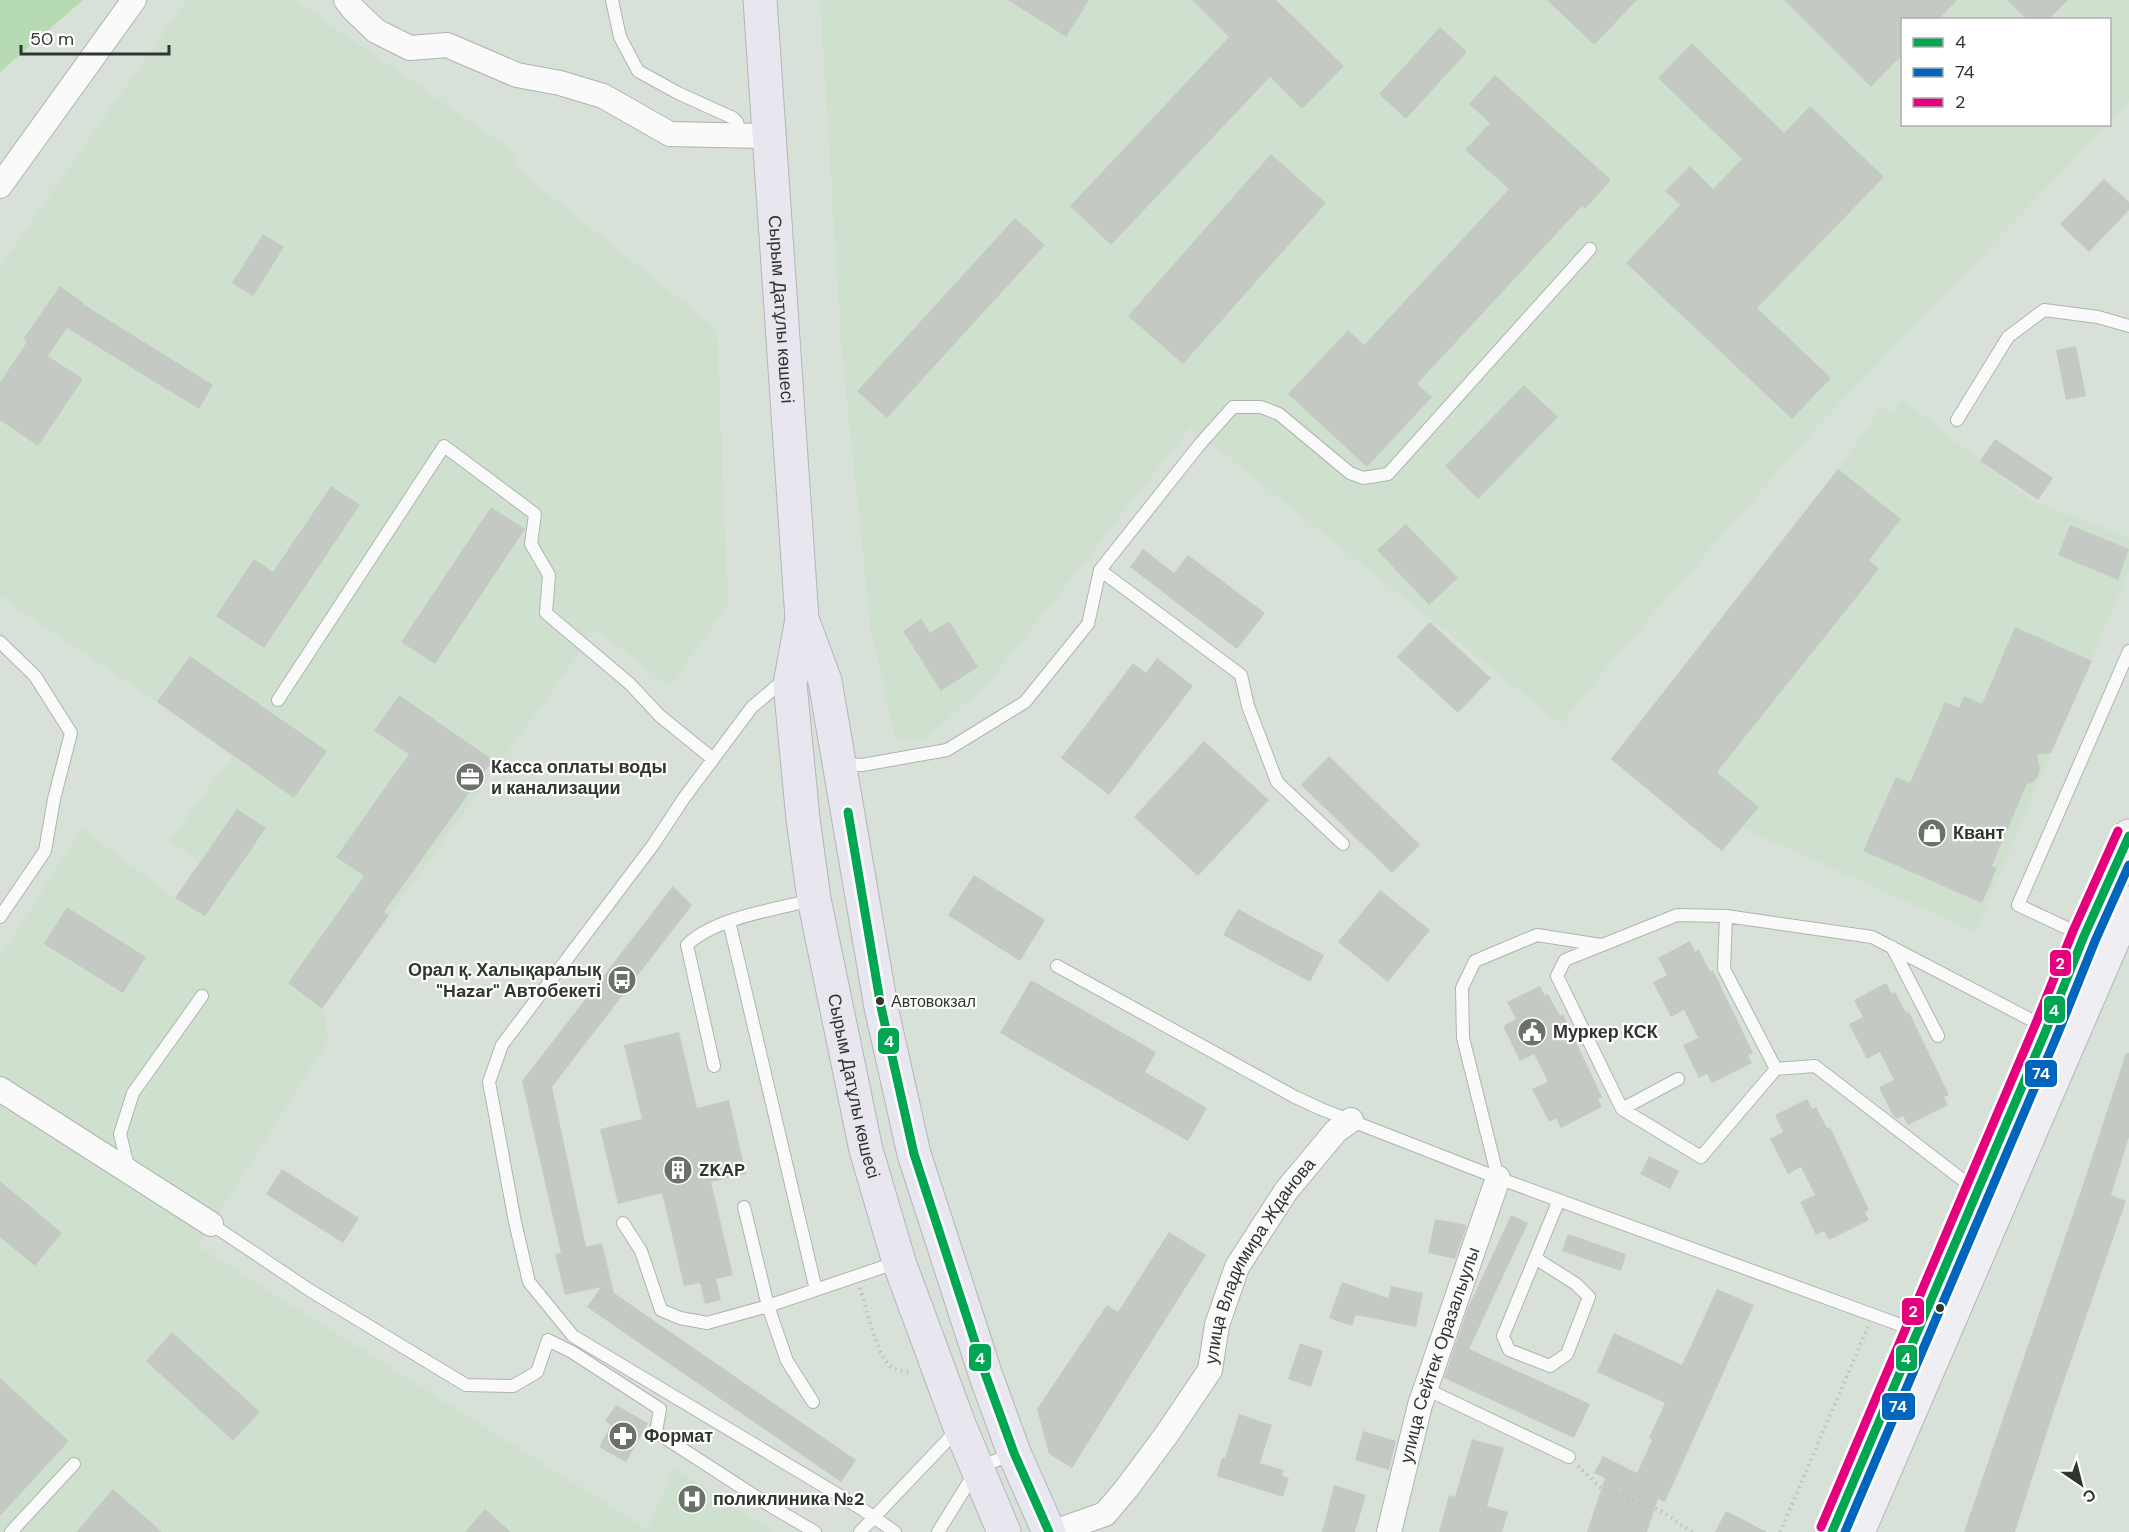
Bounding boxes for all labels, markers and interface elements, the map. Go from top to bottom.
scale bar [21,18,170,56]
legend [1901,18,2111,126]
text: 50 m [30,27,74,51]
text: 4 [1955,30,1966,54]
text: 74 [1955,60,1975,84]
text: 2 [1955,90,1965,114]
street label: Сырым Датұлы көшесі [763,214,799,404]
place label: Касса оплаты воды и канализации [491,755,667,800]
office icon: Касса оплаты воды и канализации [454,761,486,793]
shop icon: Квант [1916,817,1948,849]
place label: Квант [1953,821,2005,845]
line badge: 2 [2049,949,2072,977]
text: 2 [2055,953,2065,974]
place label: Орал қ. Халықаралық "Hazar" Автобекеті [408,958,602,1003]
bus stop icon: Орал қ. Халықаралық "Hazar" Автобекеті [606,964,638,996]
street label: Сырым Датұлы көшесі [822,991,886,1181]
place label: Автовокзал [891,991,976,1012]
marker: Автовокзал [874,995,886,1007]
line badge: 4 [2043,995,2066,1024]
text: 4 [2049,1000,2059,1021]
public building icon: Муркер КСК [1516,1016,1548,1048]
place label: Муркер КСК [1553,1020,1659,1044]
line badge: 4 [877,1027,900,1055]
text: 4 [884,1031,894,1052]
line badge: 74 [2024,1059,2058,1088]
text: 74 [2032,1063,2050,1084]
street label: улица Владимира Жданова [1199,1152,1321,1366]
building icon: ZKAP [662,1154,694,1186]
place label: ZKAP [699,1158,745,1182]
street label: улица Сейтек Оразалыулы [1394,1244,1485,1466]
line badge: 2 [1901,1297,1925,1326]
text: 2 [1908,1301,1918,1322]
unlabelled marker [1934,1302,1946,1314]
line badge: 4 [968,1343,992,1372]
line badge: 4 [1895,1344,1918,1372]
text: 4 [975,1348,985,1369]
text: 4 [1901,1348,1911,1369]
line badge: 74 [1881,1392,1916,1421]
text: 74 [1889,1396,1907,1417]
pharmacy icon: Формат [607,1420,639,1452]
place label: Формат [644,1424,713,1448]
north arrow [2051,1454,2111,1514]
hospital icon: поликлиника №2 [676,1483,708,1515]
text: С [2078,1484,2100,1508]
place label: поликлиника №2 [713,1487,864,1511]

